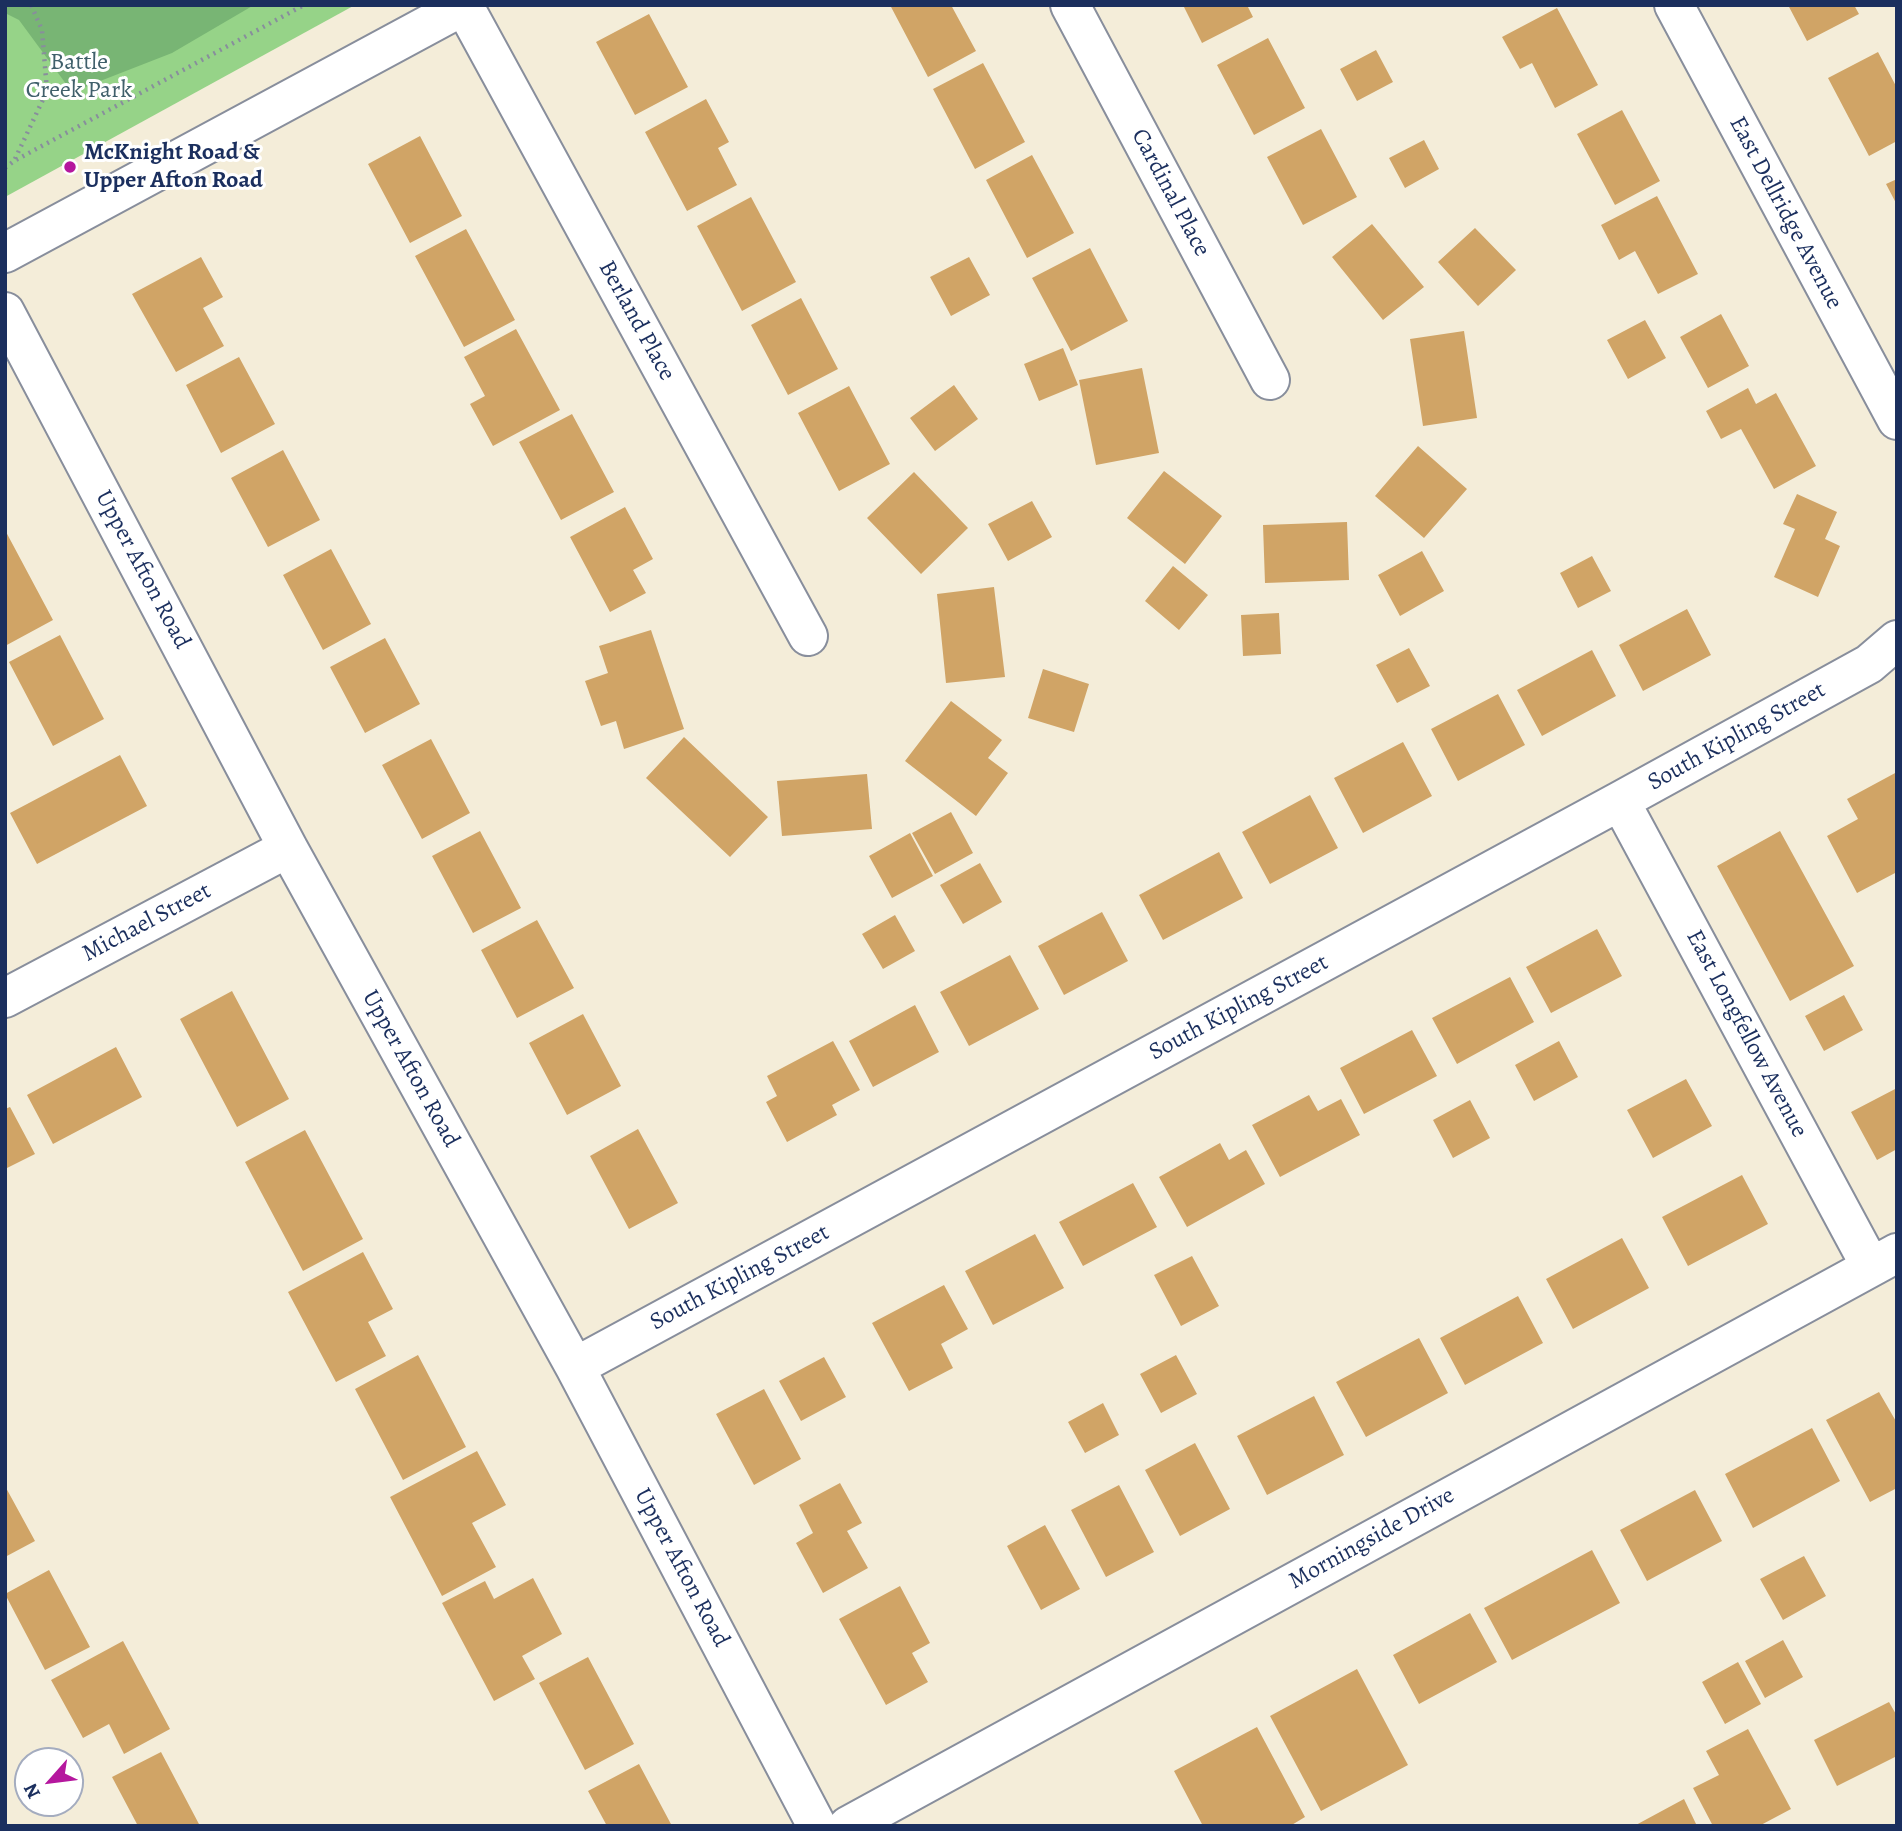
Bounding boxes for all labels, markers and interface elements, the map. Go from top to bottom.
park label: Battle Creek Park [26,49,132,105]
street label: East Dellridge Avenue [1722,112,1848,314]
street label: Cardinal Place [1124,124,1216,262]
place label: McKnight Road & Upper Afton Road [84,139,263,195]
marker: McKnight Road & Upper Afton Road [62,159,78,175]
street label: Berland Place [591,256,681,386]
street label: Upper Afton Road [88,486,196,654]
street label: South Kipling Street [1643,676,1831,798]
street label: Michael Street [78,877,216,969]
street label: East Longfellow Avenue [1679,925,1813,1143]
street label: South Kipling Street [1144,949,1334,1067]
street label: Upper Afton Road [355,985,465,1153]
street label: South Kipling Street [645,1219,835,1337]
street label: Morningside Drive [1284,1482,1460,1596]
street label: Upper Afton Road [627,1484,735,1652]
north arrow [14,1747,84,1817]
text: N [17,1779,47,1803]

